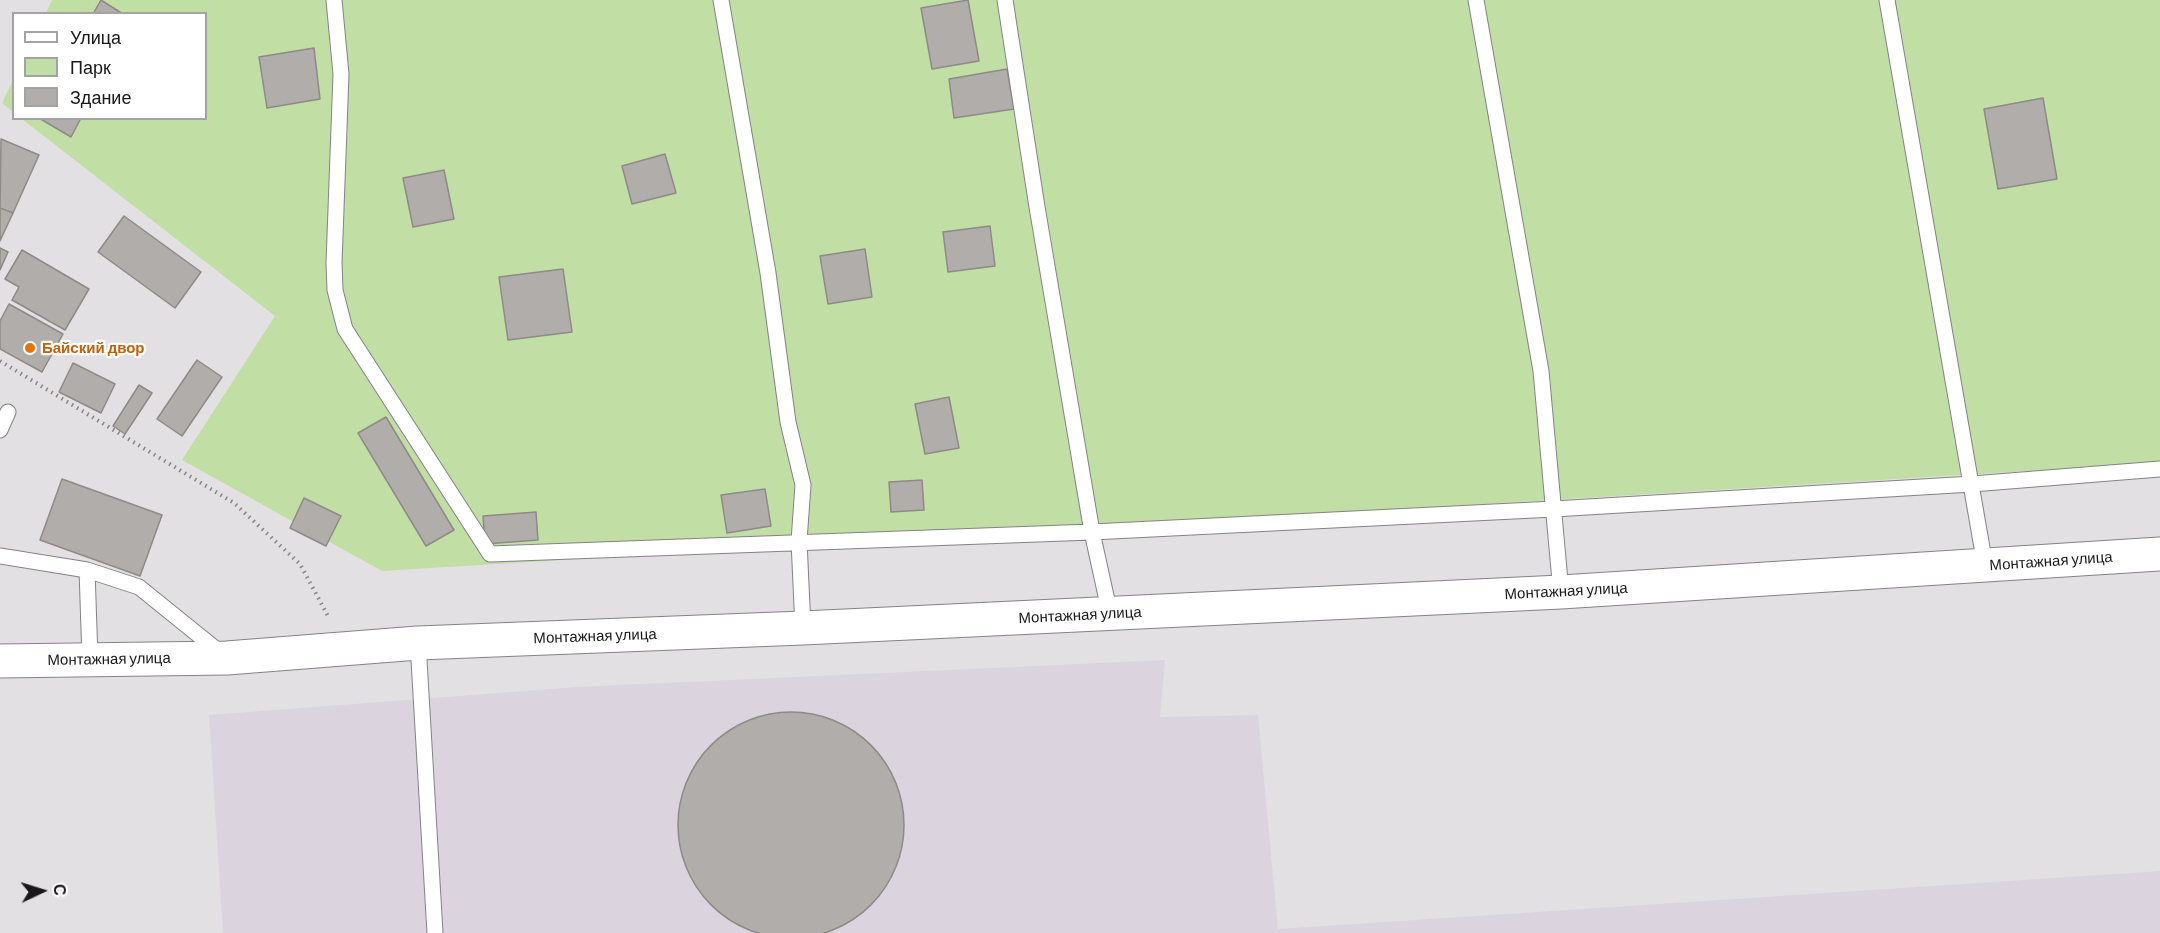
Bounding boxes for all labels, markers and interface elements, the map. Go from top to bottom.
legend [12,12,207,120]
text: Улица [70,26,121,48]
text: Парк [70,56,111,78]
text: Здание [70,86,131,108]
place label: Байский двор [42,339,145,357]
marker: Байский двор [23,341,37,355]
street label: Монтажная улица [1989,548,2113,574]
street label: Монтажная улица [1504,579,1628,603]
street label: Монтажная улица [1018,603,1142,627]
street label: Монтажная улица [533,625,657,647]
street label: Монтажная улица [47,649,171,669]
north arrow [12,861,72,921]
text: С [51,883,70,896]

